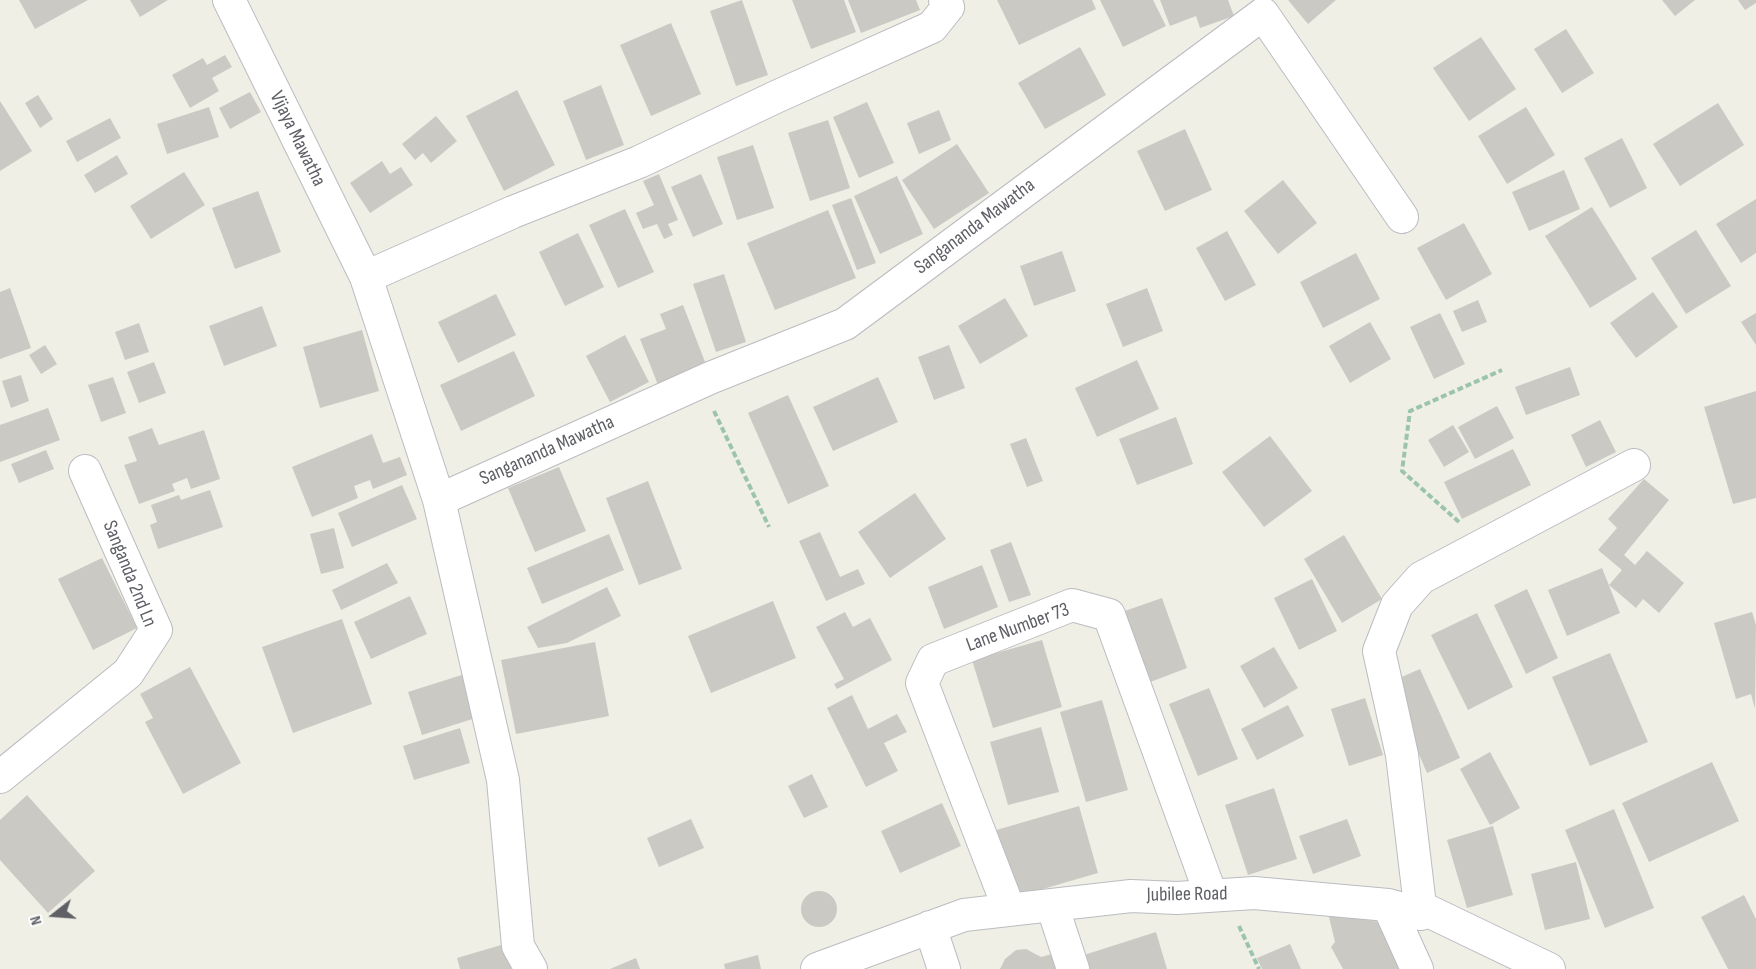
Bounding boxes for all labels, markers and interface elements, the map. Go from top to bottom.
street label: Vijaya Mawatha [264,88,330,190]
street label: Sangananda Mawatha [910,174,1040,280]
street label: Sangananda Mawatha [476,411,618,491]
street label: Sanganda 2nd Ln [97,517,161,631]
street label: Lane Number 73 [963,598,1073,658]
street label: Jubilee Road [1146,882,1228,908]
north arrow [24,885,84,945]
text: N [26,914,47,927]

